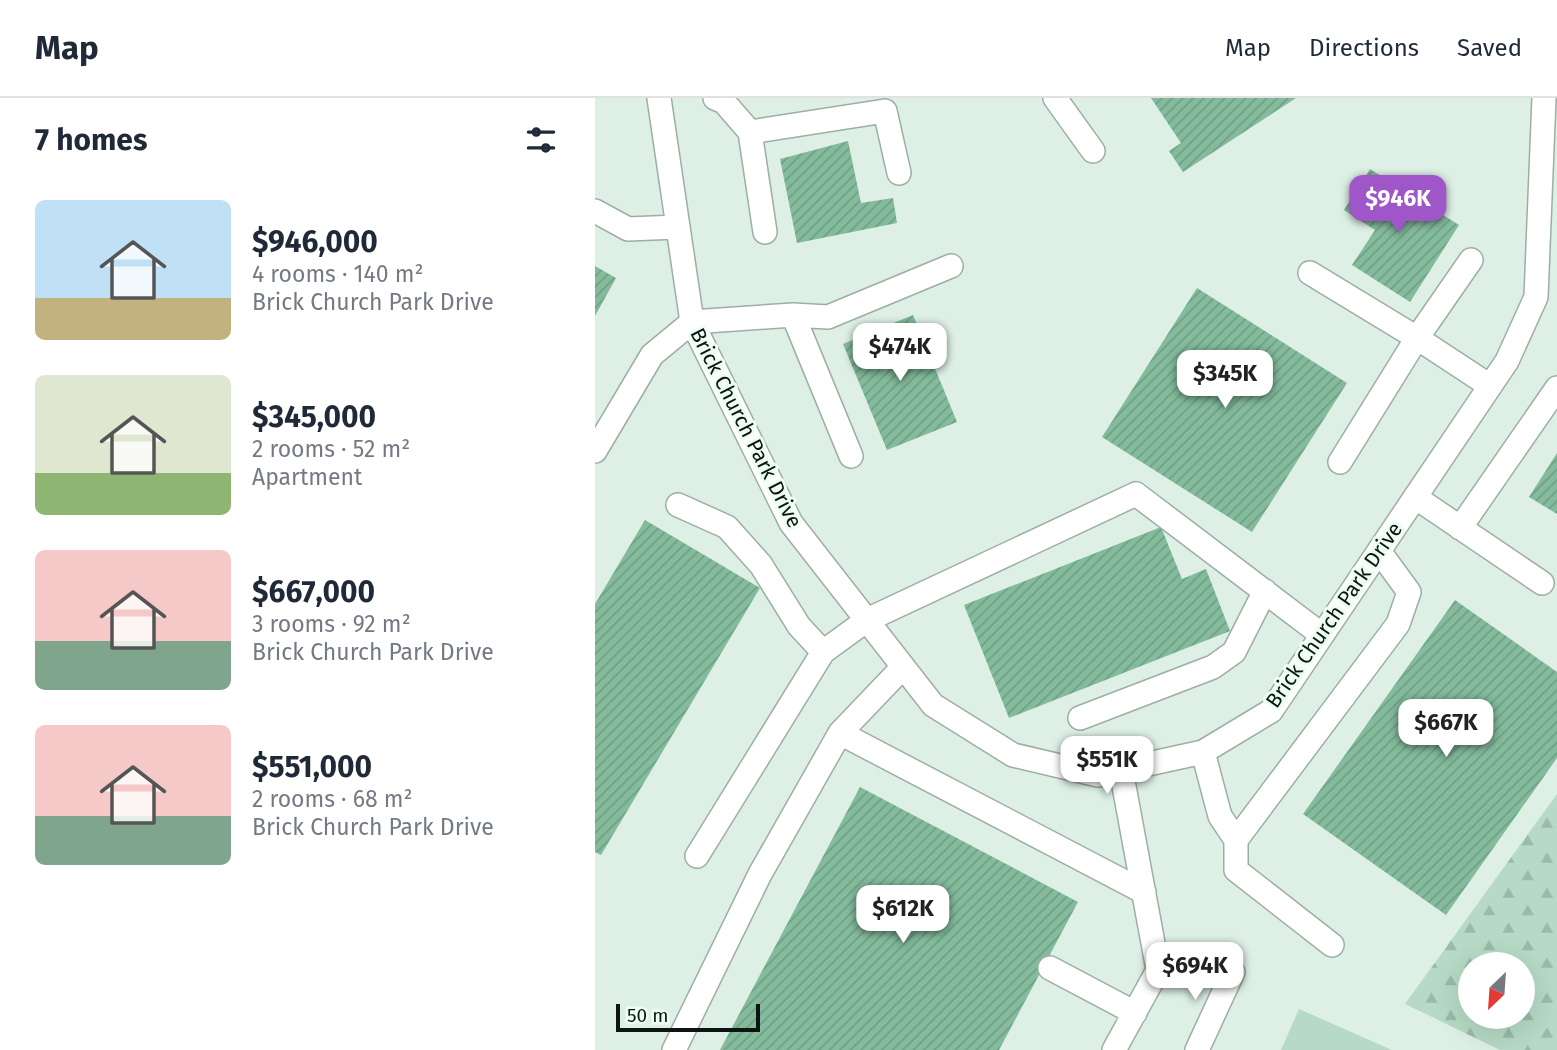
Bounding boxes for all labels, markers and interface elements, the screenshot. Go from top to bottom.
text: Map [35,28,99,68]
text: Map [1225,34,1271,62]
text: Directions [1309,34,1419,62]
text: Saved [1457,34,1522,62]
icon: filters [522,121,560,159]
text: 7 homes [35,122,147,158]
pin: $946K [1349,176,1447,235]
text: $946K [1365,184,1431,212]
text: $946,000 [252,224,378,260]
icon: home [91,228,175,312]
text: 4 rooms · 140 m² [252,260,423,288]
text: Brick Church Park Drive [252,288,494,316]
street label: Brick Church Park Drive [684,324,808,532]
pin: $474K [851,324,949,383]
text: $474K [869,332,931,360]
pin: $345K [1176,350,1274,410]
text: $345K [1193,359,1257,387]
text: $345,000 [252,399,376,435]
icon: home [91,403,175,487]
text: 2 rooms · 52 m² [252,435,410,463]
text: Apartment [252,463,362,491]
street label: Brick Church Park Drive [1260,517,1408,713]
text: $667,000 [252,574,375,610]
icon: home [91,578,175,662]
text: 3 rooms · 92 m² [252,610,411,638]
text: Brick Church Park Drive [252,638,494,666]
pin: $667K [1397,700,1495,759]
text: $667K [1414,708,1478,736]
pin: $551K [1058,736,1156,796]
text: $551K [1076,745,1138,773]
text: $551,000 [252,749,372,785]
icon: home [91,753,175,837]
text: 2 rooms · 68 m² [252,785,413,813]
text: Brick Church Park Drive [252,813,494,841]
pin: $612K [854,886,952,945]
text: $612K [872,894,934,922]
pin: $694K [1146,942,1244,1002]
text: $694K [1162,951,1228,979]
north arrow [1458,952,1535,1029]
map controls [1458,952,1535,1029]
scale bar [616,1001,759,1033]
text: 50 m [627,1004,668,1027]

